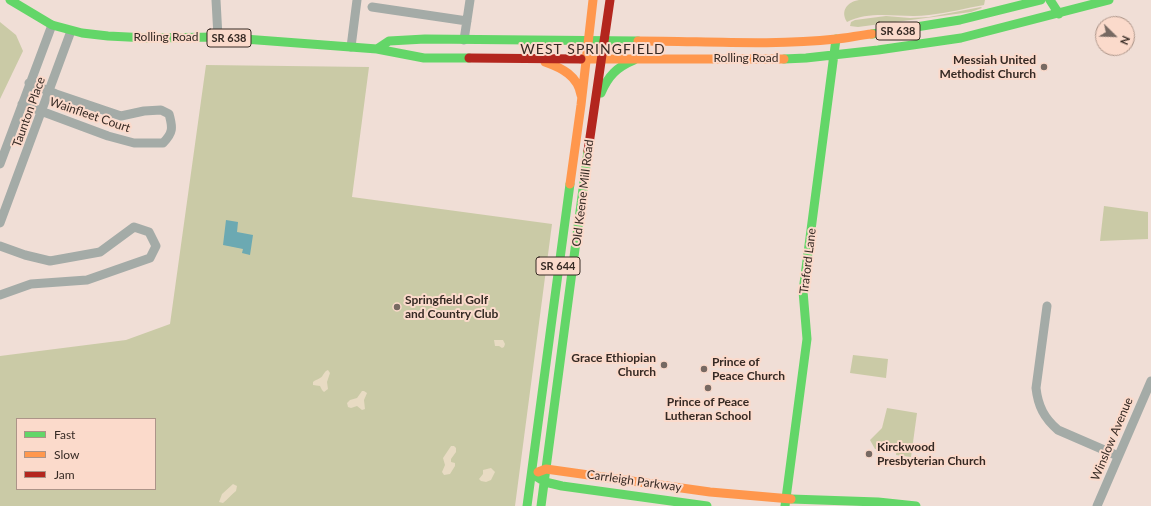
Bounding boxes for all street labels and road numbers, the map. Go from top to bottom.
road number: SR 638 [876,22,920,40]
road number: SR 638 [207,29,251,47]
street label: Rolling Road [133,30,199,44]
street label: Rolling Road [713,51,779,65]
street label: Taunton Place [10,75,48,149]
street label: Wainfleet Court [48,94,132,136]
street label: Old Keene Mill Road [569,139,597,247]
street label: Traford Lane [797,227,819,295]
road number: SR 644 [536,257,580,275]
street label: Winslow Avenue [1088,395,1136,483]
street label: Carrleigh Parkway [586,467,682,495]

